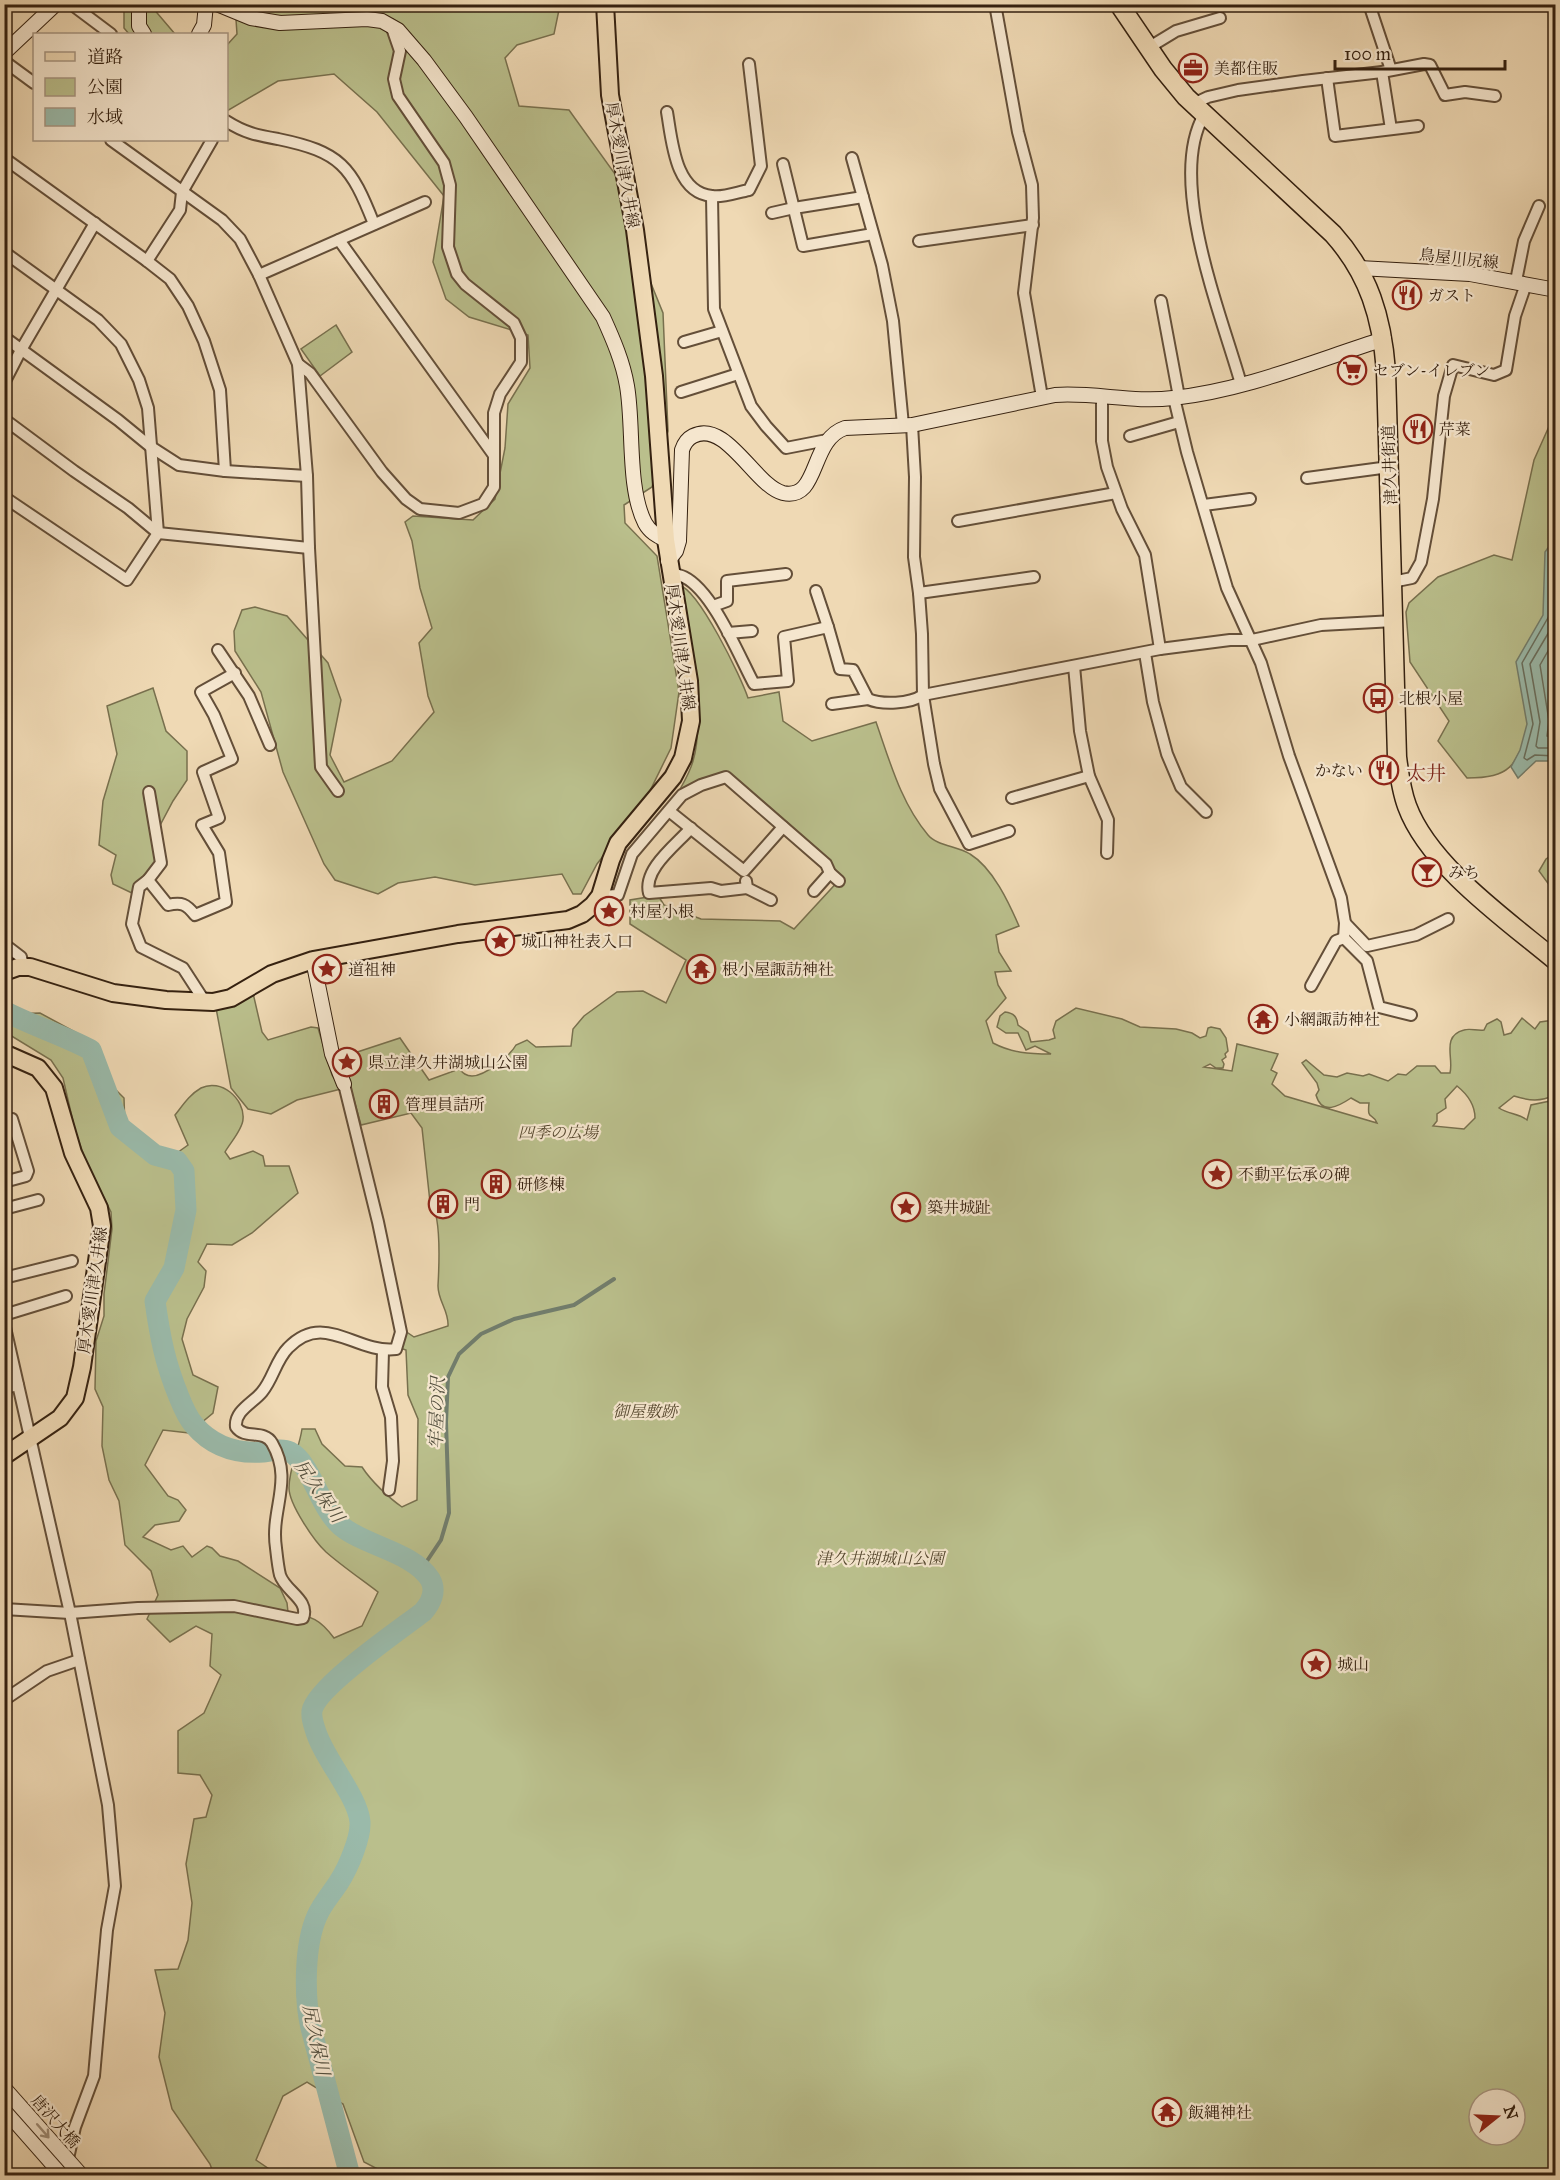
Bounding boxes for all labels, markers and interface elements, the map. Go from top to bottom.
legend [33,33,228,141]
scale bar [1335,33,1504,71]
text: 100 m [1344,43,1391,65]
text: 道路 [87,46,123,68]
office icon: 美都住販 [1177,52,1209,84]
place label: 美都住販 [1214,59,1278,78]
text: 公園 [87,76,123,98]
street label: 厚木愛川津久井線 [602,100,643,230]
text: 水域 [87,106,123,128]
street label: 鳥屋川尻線 [1418,245,1500,272]
restaurant icon: ガスト [1391,279,1423,311]
place label: ガスト [1428,286,1476,305]
supermarket icon: セブン-イレブン [1336,354,1368,386]
place label: セブン-イレブン [1373,361,1490,380]
restaurant icon: 芹菜 [1402,413,1434,445]
place label: 芹菜 [1439,420,1471,439]
street label: 津久井街道 [1379,425,1400,505]
street label: 厚木愛川津久井線 [662,582,699,712]
bus stop icon: 北根小屋 [1362,682,1394,714]
place label: 北根小屋 [1399,689,1463,708]
restaurant icon: かない [1368,754,1400,786]
place label: かない [1315,761,1363,780]
district label: 太井 [1406,761,1446,785]
bar icon: みち [1411,856,1443,888]
place label: みち [1448,863,1480,882]
place icon: 村屋小根 [593,895,625,927]
place label: 村屋小根 [630,902,694,921]
place icon: 城山神社表入口 [484,925,516,957]
place label: 城山神社表入口 [521,932,633,951]
place icon: 道祖神 [311,953,343,985]
temple icon: 根小屋諏訪神社 [685,953,717,985]
place label: 道祖神 [348,960,396,979]
place label: 根小屋諏訪神社 [722,960,834,979]
temple icon: 小網諏訪神社 [1247,1003,1279,1035]
place label: 小網諏訪神社 [1284,1010,1380,1029]
place icon: 県立津久井湖城山公園 [331,1046,363,1078]
place label: 県立津久井湖城山公園 [368,1053,528,1072]
building icon: 管理員詰所 [368,1088,400,1120]
place label: 管理員詰所 [405,1095,485,1114]
park label: 四季の広場 [518,1123,600,1142]
place icon: 不動平伝承の碑 [1201,1158,1233,1190]
place label: 不動平伝承の碑 [1238,1165,1350,1184]
building icon: 研修棟 [480,1168,512,1200]
place label: 研修棟 [517,1175,565,1194]
building icon: 門 [427,1188,459,1220]
place icon: 築井城趾 [890,1191,922,1223]
place label: 門 [464,1195,480,1214]
place label: 築井城趾 [927,1198,991,1217]
street label: 厚木愛川津久井線 [74,1225,111,1355]
water label: 牢屋の沢 [425,1375,449,1449]
park label: 御屋敷跡 [613,1402,680,1421]
water label: 尻久保川 [289,1455,350,1528]
park label: 津久井湖城山公園 [816,1549,947,1568]
place icon: 城山 [1300,1648,1332,1680]
place label: 城山 [1337,1655,1369,1674]
water label: 尻久保川 [298,2002,335,2079]
north arrow [1467,2087,1527,2147]
street label: 唐沢大橋 [27,2091,84,2152]
temple icon: 飯縄神社 [1151,2096,1183,2128]
place label: 飯縄神社 [1188,2103,1252,2122]
text: N [1500,2103,1522,2122]
one-way arrow [36,2124,50,2139]

